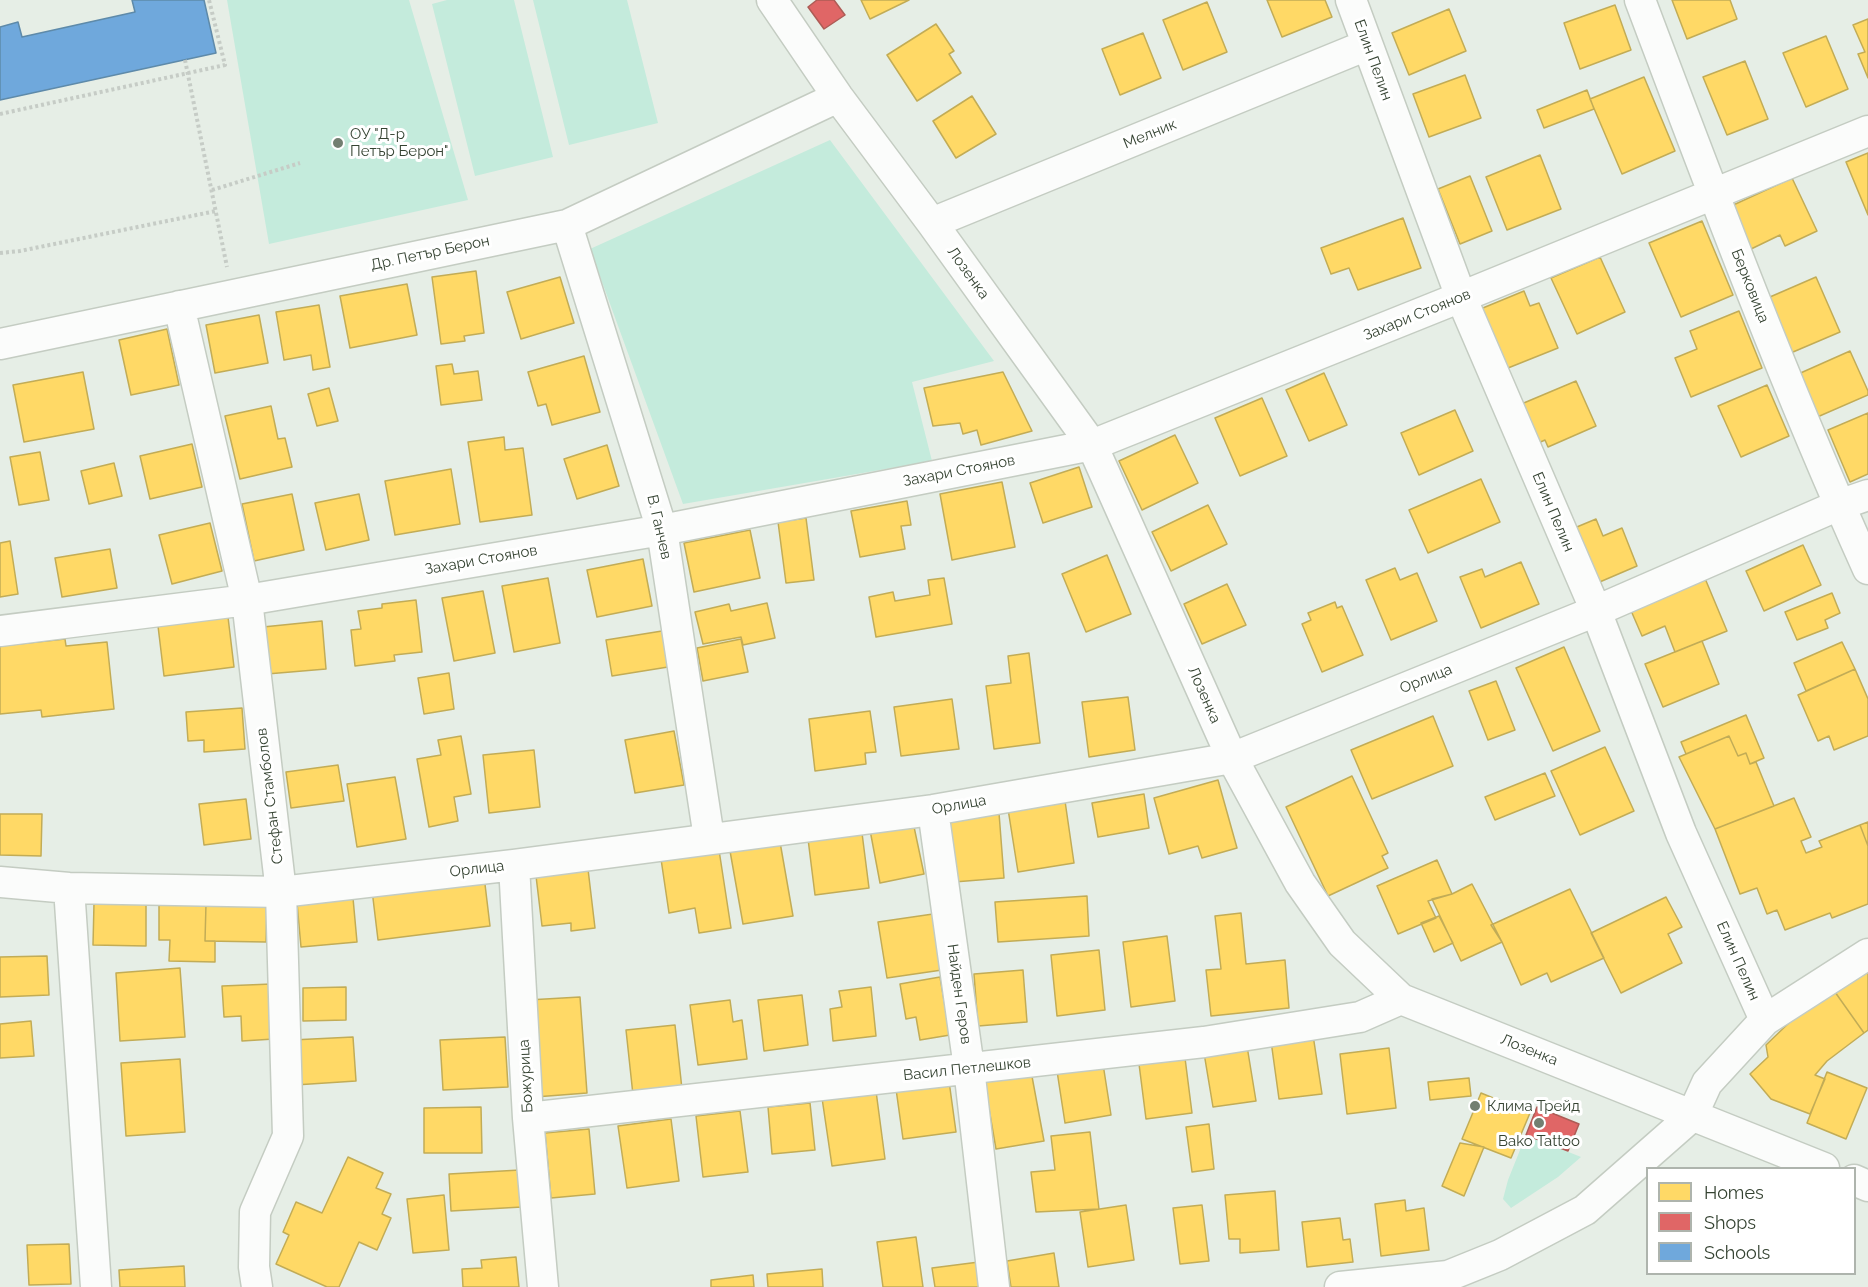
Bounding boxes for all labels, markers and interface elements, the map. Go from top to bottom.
street label: Елин Пелин [1350,17,1396,103]
street label: Мелник [1121,115,1179,153]
place label: ОУ "Д-р Петър Берон" [350,125,448,160]
marker: ОУ "Д-р Петър Берон" [331,136,345,150]
street label: Др. Петър Берон [369,232,491,274]
street label: Лозенка [943,243,993,303]
street label: Берковица [1727,246,1773,326]
street label: Захари Стоянов [1361,285,1473,345]
street label: Захари Стоянов [901,451,1017,491]
street label: Елин Пелин [1528,469,1578,555]
street label: В. Ганчев [643,493,675,561]
street label: Захари Стоянов [423,541,539,579]
street label: Орлица [1397,660,1455,698]
street label: Лозенка [1184,664,1224,726]
street label: Стефан Стамболов [253,727,287,865]
street label: Орлица [930,791,988,819]
street label: Орлица [449,857,505,881]
street label: Елин Пелин [1713,919,1763,1003]
street label: Найден Геров [943,943,975,1045]
street label: Лозенка [1498,1030,1560,1070]
street label: Божурица [515,1039,537,1113]
street label: Васил Петлешков [902,1053,1032,1085]
place label: Клима Трейд [1487,1097,1580,1115]
marker: Клима Трейд [1468,1099,1482,1113]
marker: Bako Tattoo [1532,1116,1546,1130]
place label: Bako Tattoo [1498,1132,1580,1150]
legend [1646,1167,1856,1275]
text: Homes [1704,1182,1764,1203]
text: Shops [1704,1212,1756,1233]
text: Schools [1704,1242,1770,1263]

